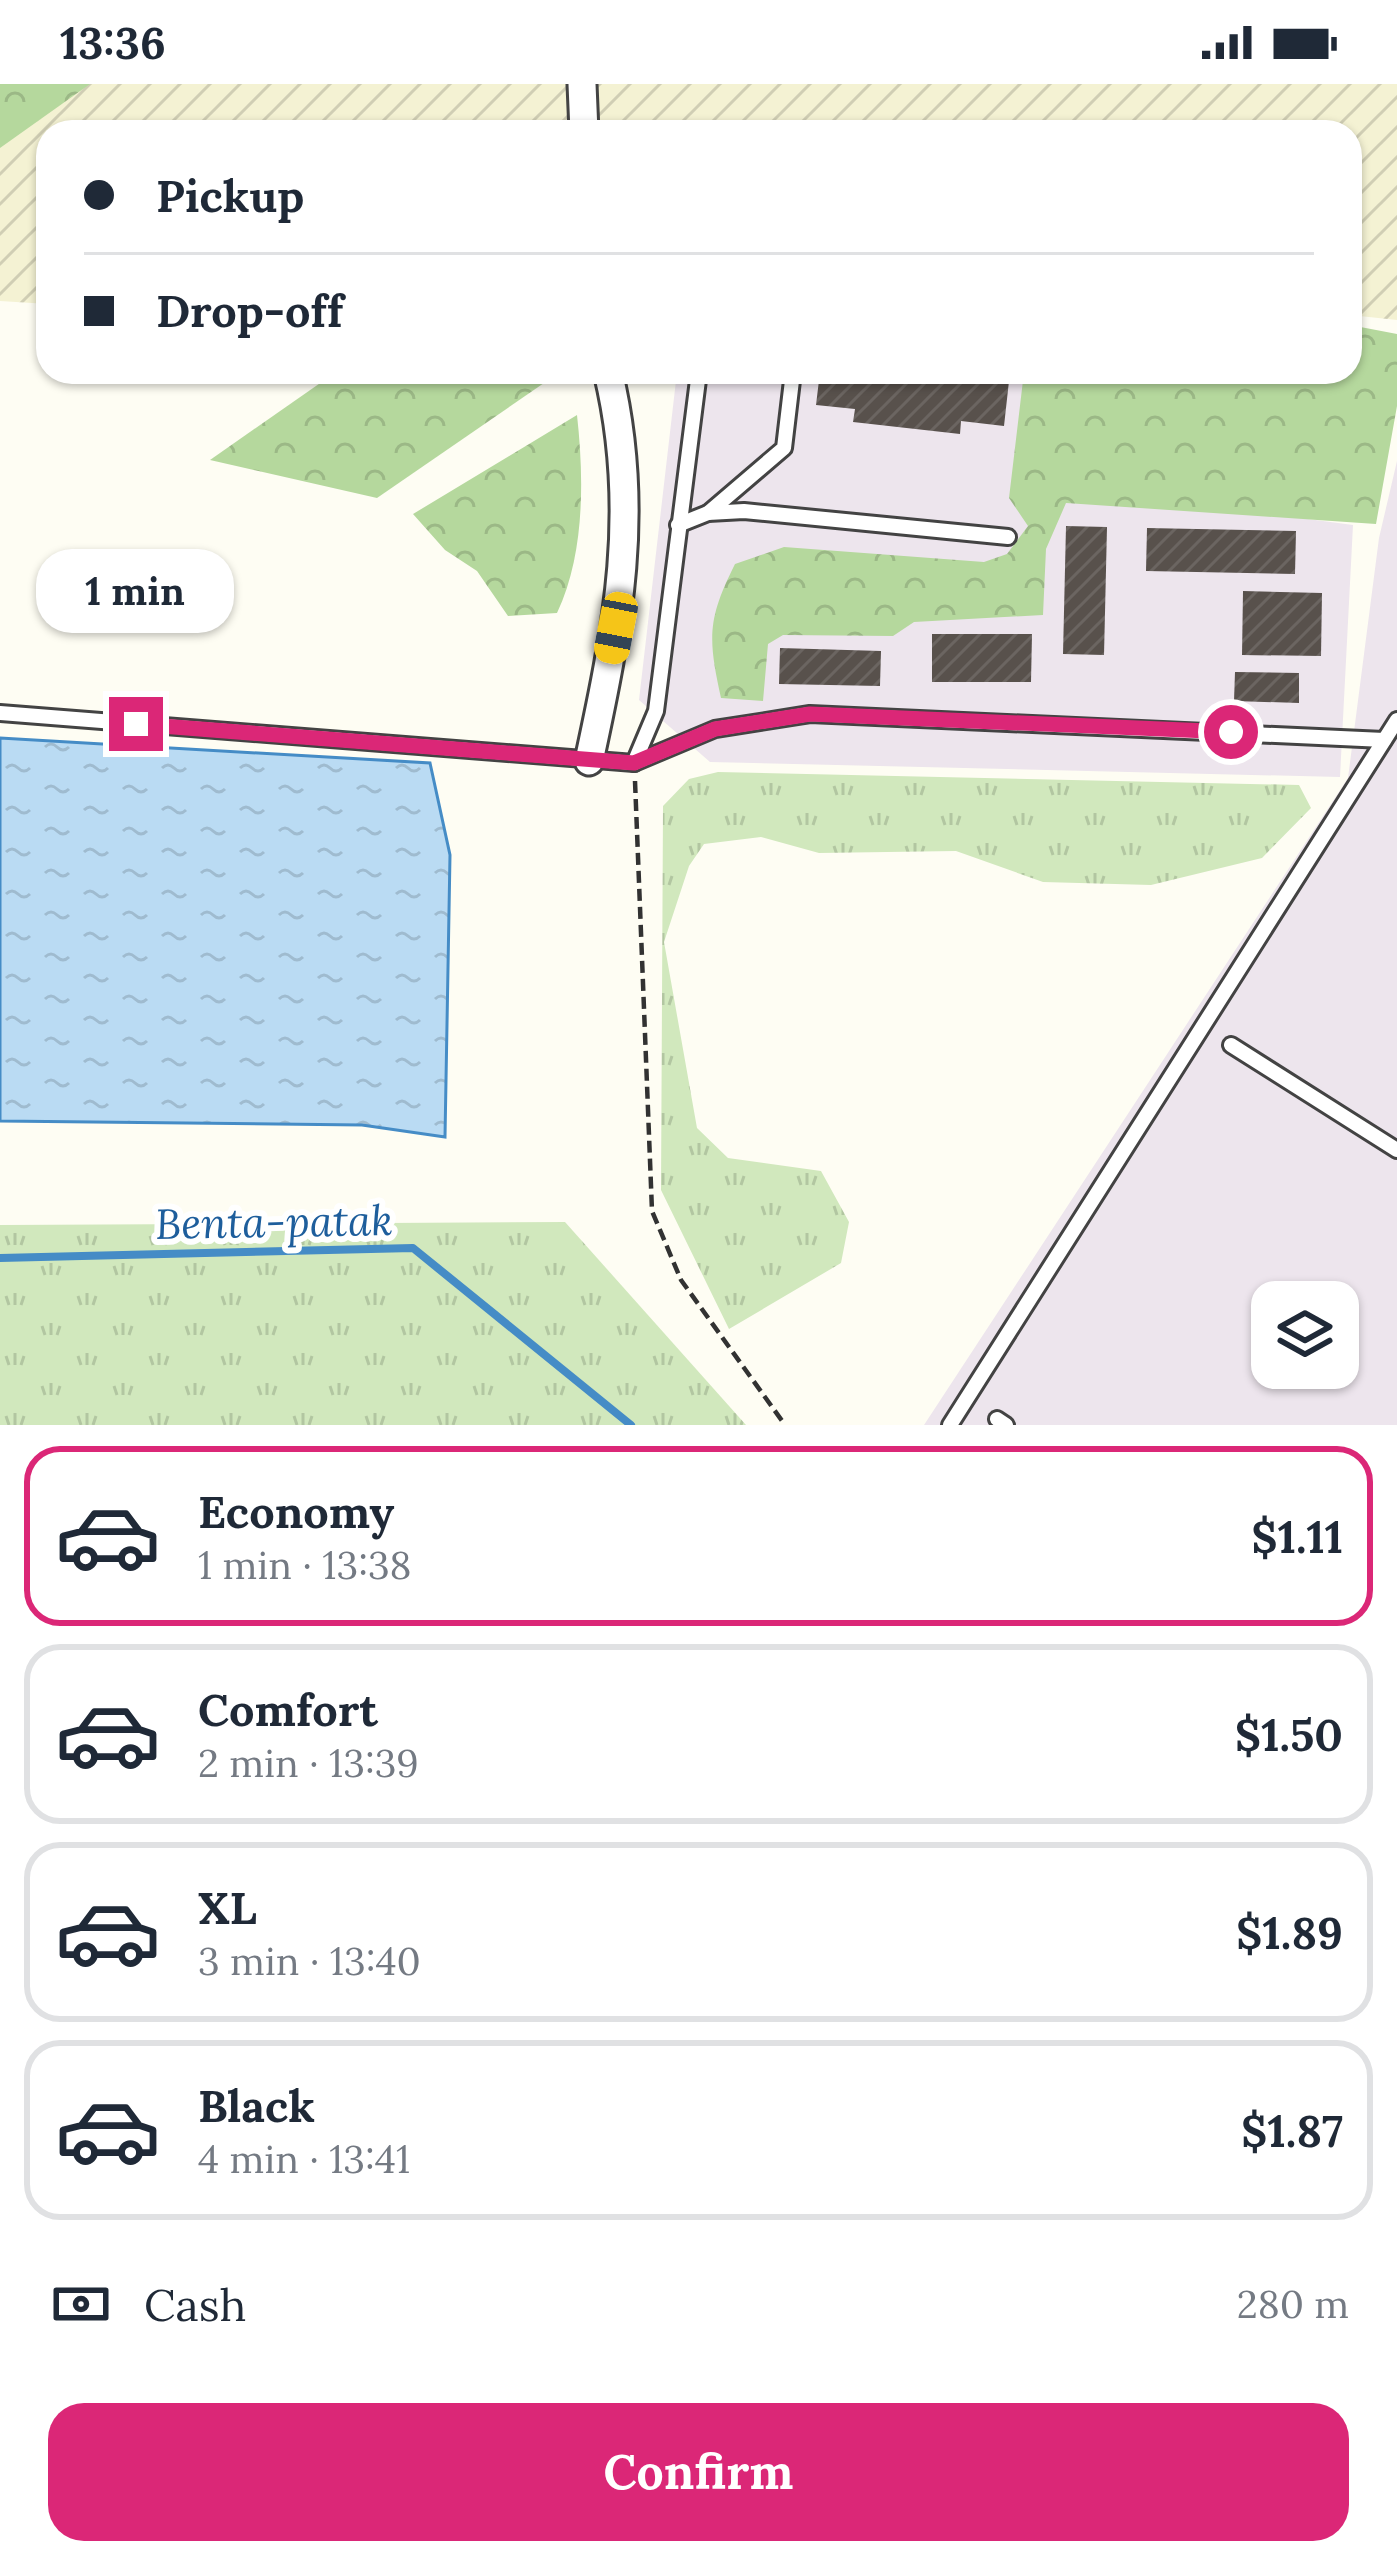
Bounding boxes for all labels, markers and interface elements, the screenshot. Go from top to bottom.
text: 13:36 [60,14,166,71]
text: Pickup [156,167,304,224]
text: Drop-off [156,282,343,339]
callout: 1 min [37,550,235,634]
text: 1 min [85,566,185,616]
car [591,589,641,667]
route end [109,697,163,751]
route start [1204,705,1258,759]
water label: Benta-patak [155,1193,393,1251]
map controls [1251,1281,1359,1389]
button: layers [1251,1281,1359,1389]
icon: car [54,1482,162,1590]
text: Economy [198,1483,394,1540]
text: $1.11 [1251,1508,1343,1565]
text: 1 min · 13:38 [198,1540,412,1590]
icon: car [54,1680,162,1788]
text: Comfort [198,1681,378,1738]
text: $1.50 [1235,1706,1343,1763]
text: 2 min · 13:39 [198,1738,419,1788]
icon: car [54,1878,162,1986]
text: XL [198,1879,257,1936]
text: $1.89 [1236,1904,1343,1961]
text: 3 min · 13:40 [198,1936,421,1986]
icon: car [54,2076,162,2184]
text: Black [198,2077,315,2134]
text: $1.87 [1241,2102,1343,2159]
text: 4 min · 13:41 [198,2134,410,2184]
icon: cash [48,2271,114,2337]
text: Cash [144,2276,246,2333]
text: 280 m [1237,2279,1349,2329]
button: Confirm [48,2403,1349,2541]

